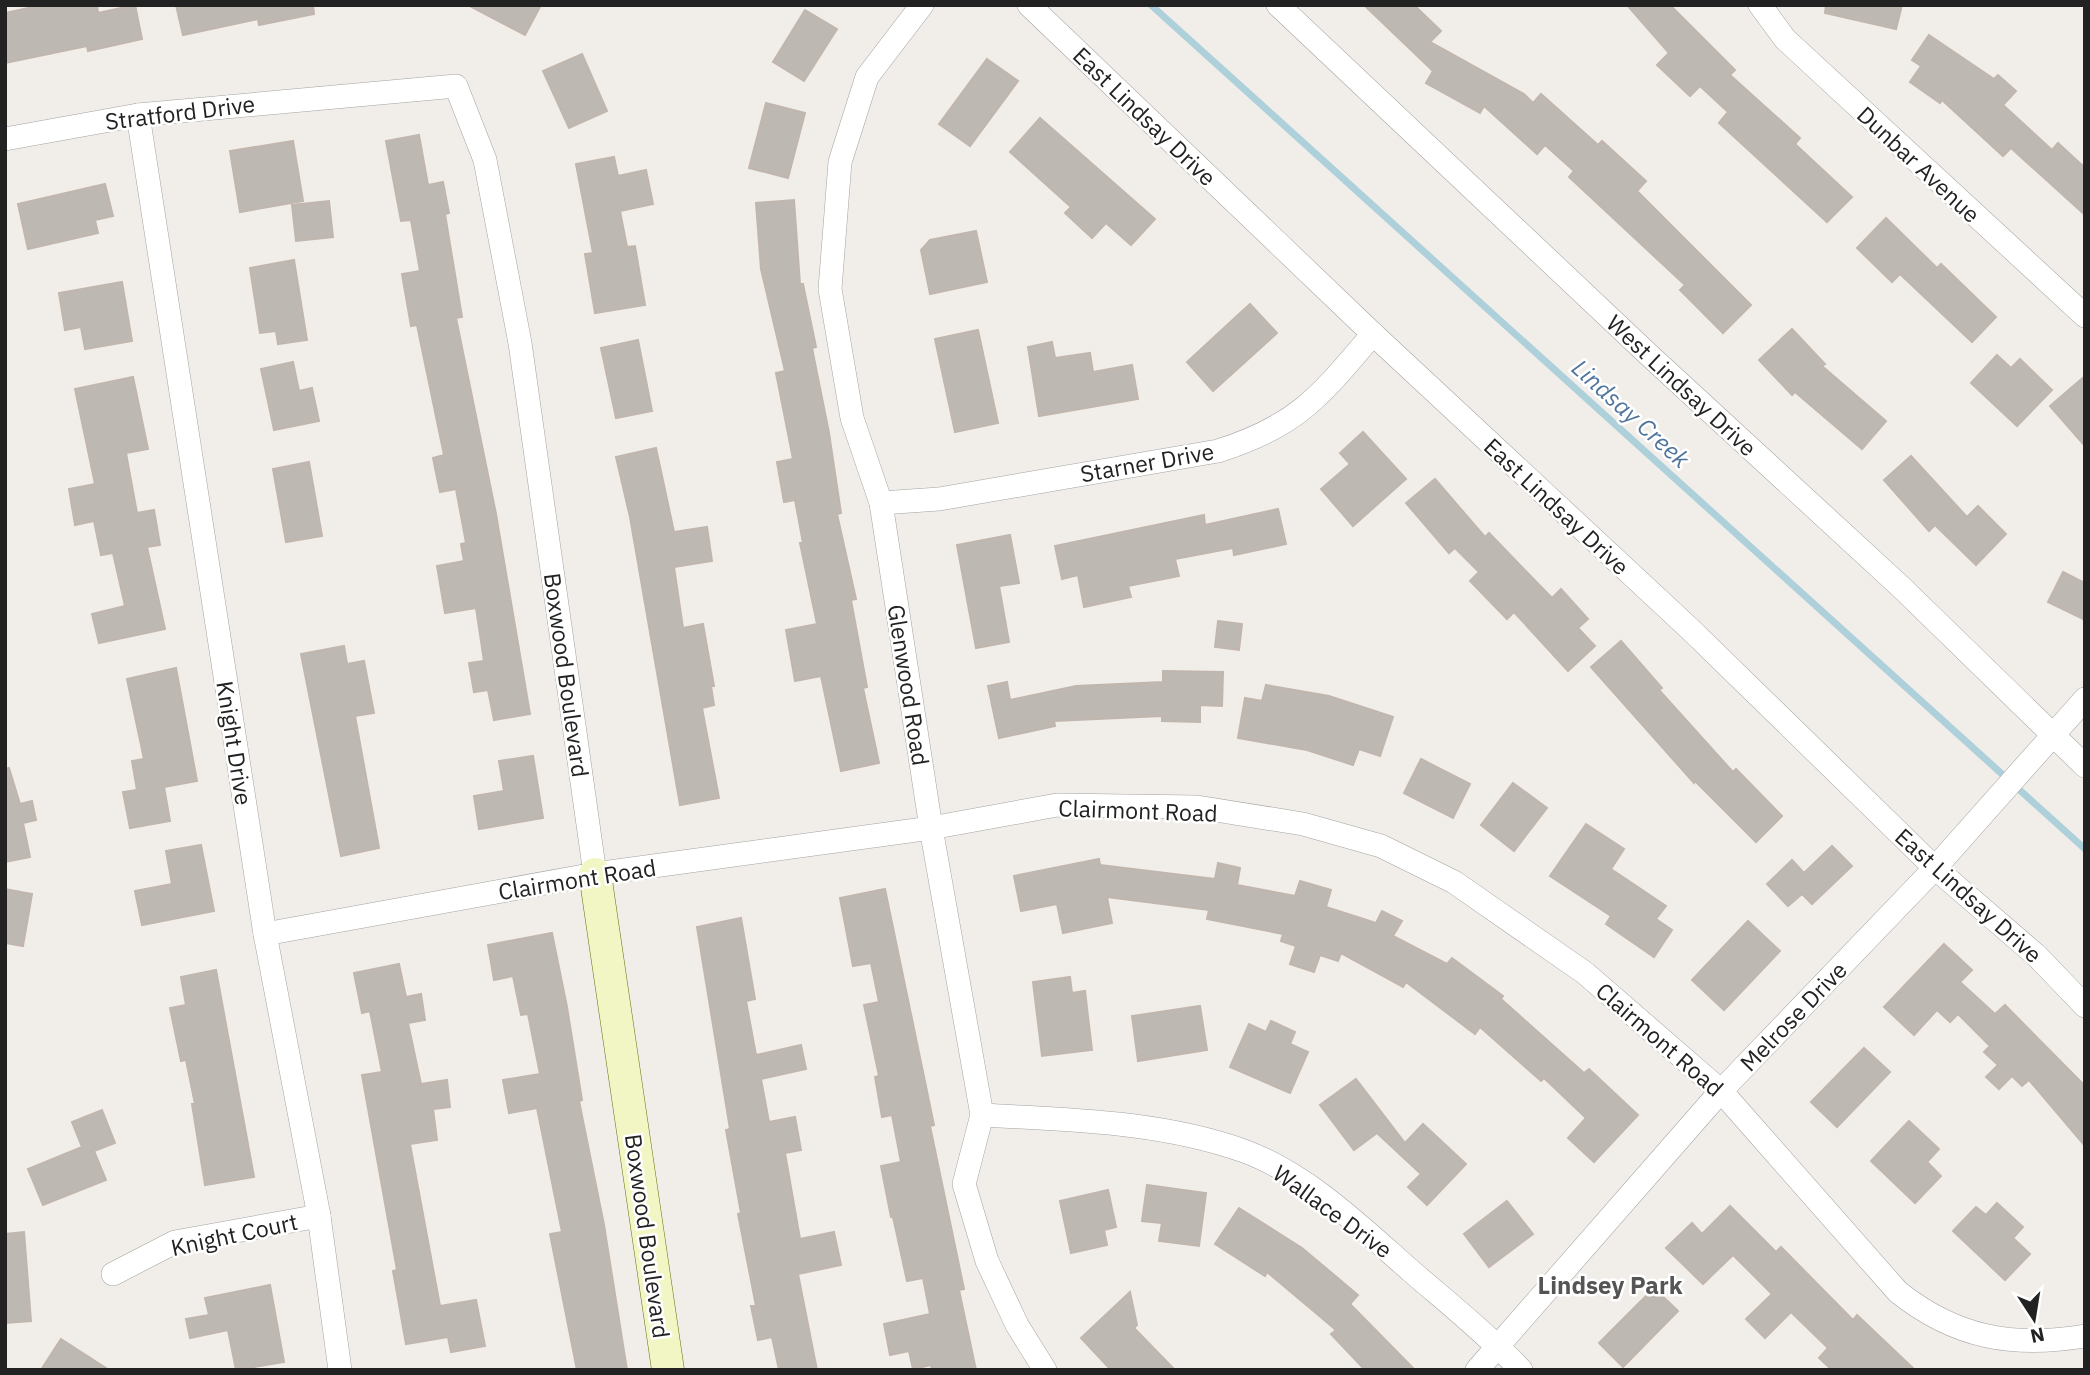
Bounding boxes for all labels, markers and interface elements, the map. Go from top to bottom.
street label: East Lindsay Drive [1067,40,1223,192]
street label: Stratford Drive [103,88,257,136]
street label: Dunbar Avenue [1851,99,1987,229]
street label: West Lindsay Drive [1601,308,1763,462]
water label: Lindsay Creek [1565,352,1697,475]
street label: East Lindsay Drive [1478,431,1636,581]
street label: Starner Drive [1078,435,1216,489]
street label: Boxwood Boulevard [538,571,596,779]
street label: Glenwood Road [881,602,937,768]
street label: Knight Drive [210,679,260,807]
street label: Clairmont Road [1058,792,1218,828]
street label: East Lindsay Drive [1889,821,2049,969]
street label: Clairmont Road [496,852,658,906]
street label: Melrose Drive [1733,955,1853,1077]
street label: Clairmont Road [1590,975,1730,1103]
street label: Boxwood Boulevard [619,1132,677,1340]
street label: Wallace Drive [1268,1158,1398,1264]
street label: Knight Court [168,1206,300,1262]
district label: Lindsey Park [1538,1269,1683,1301]
north arrow [1999,1284,2069,1354]
text: N [2028,1322,2047,1349]

